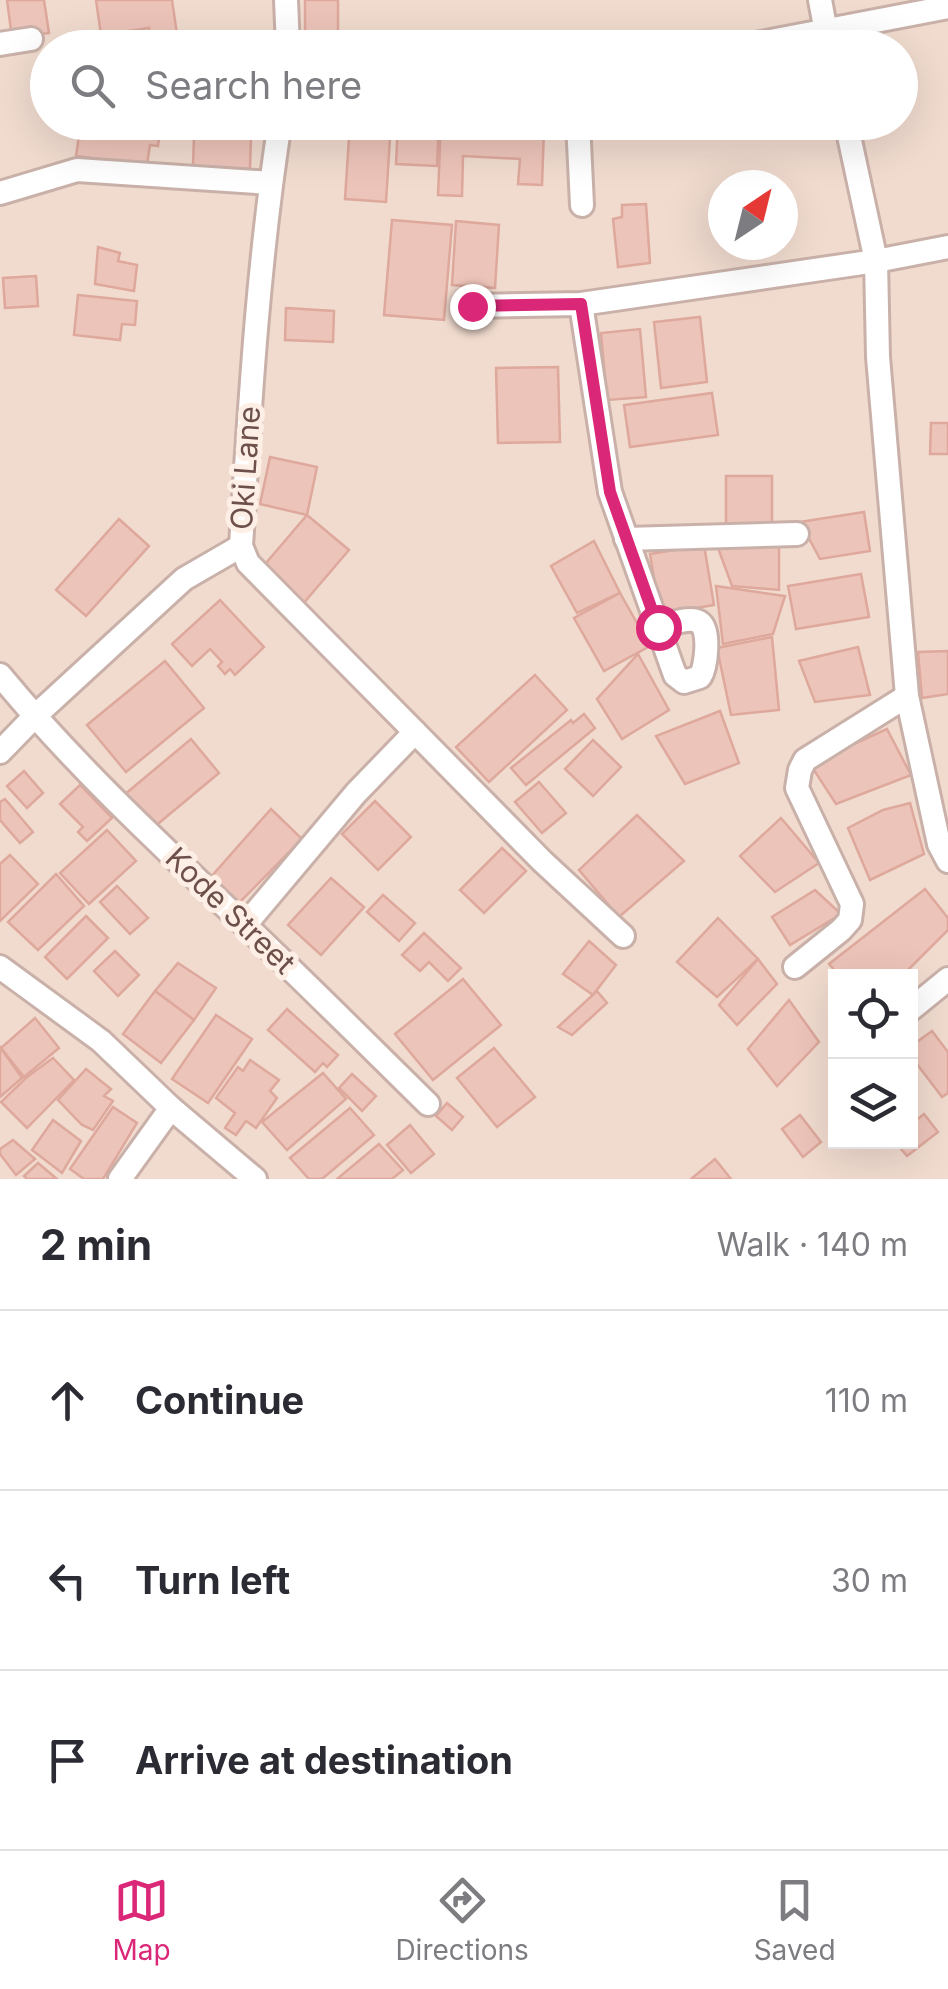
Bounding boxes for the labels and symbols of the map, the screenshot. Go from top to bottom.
north arrow [708,170,798,260]
route end [450,284,496,330]
street label: Oki Lane [223,405,267,531]
route start [636,605,682,651]
street label: Kode Street [159,840,303,981]

